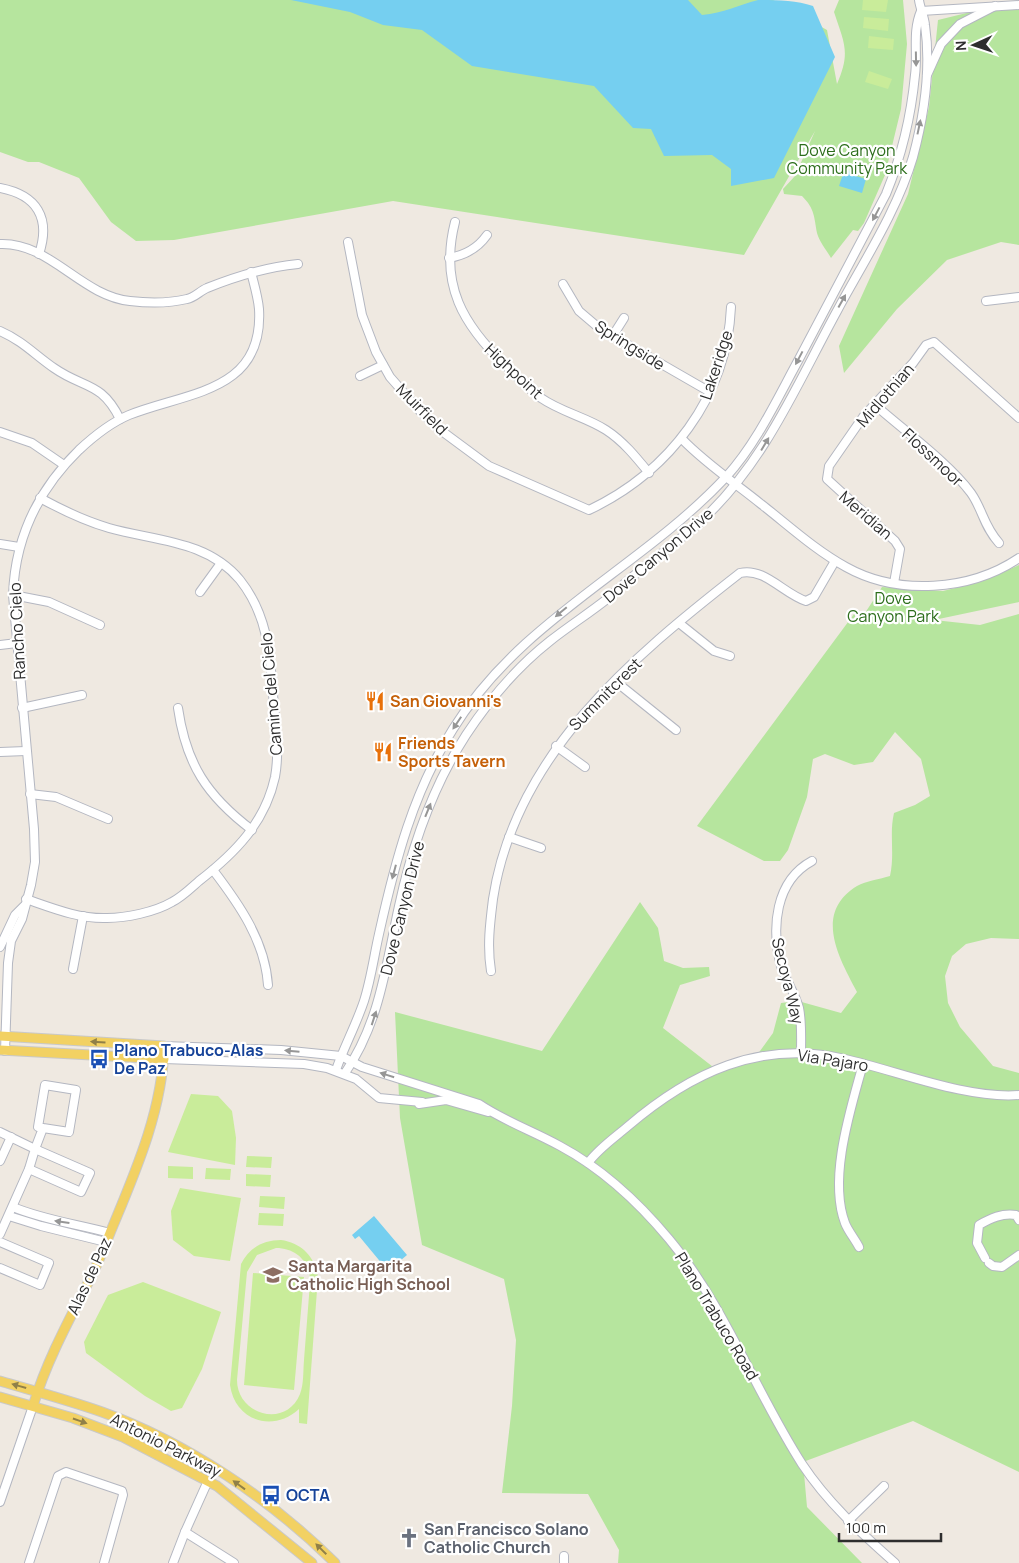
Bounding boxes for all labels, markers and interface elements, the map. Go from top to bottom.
north arrow [949,20,999,70]
text: N [951,40,970,51]
one-way arrow [912,51,920,67]
one-way arrow [915,119,923,135]
park label: Dove Canyon Community Park [787,139,908,179]
one-way arrow [872,207,880,221]
one-way arrow [838,294,846,309]
street label: Springside [591,315,669,375]
street label: Lakeridge [694,327,738,403]
street label: Highpoint [480,338,548,404]
one-way arrow [795,350,803,365]
street label: Midlothian [851,358,919,432]
street label: Muirfield [391,378,453,440]
street label: Flossmoor [898,423,969,491]
one-way arrow [761,438,770,451]
street label: Meridian [835,486,897,544]
street label: Dove Canyon Drive [598,502,718,608]
street label: Rancho Cielo [3,582,31,680]
park label: Dove Canyon Park [847,587,940,627]
one-way arrow [555,606,568,617]
street label: Camino del Cielo [255,632,287,756]
street label: Summitcrest [564,653,646,735]
restaurant icon: San Giovanni's [364,690,386,712]
place label: San Giovanni's [390,690,502,712]
one-way arrow [452,716,462,729]
place label: Friends Sports Tavern [398,732,505,772]
restaurant icon: Friends Sports Tavern [372,741,394,763]
one-way arrow [425,803,433,817]
street label: Dove Canyon Drive [375,839,429,977]
one-way arrow [390,864,398,879]
street label: Secoya Way [767,936,809,1027]
one-way arrow [370,1010,378,1025]
one-way arrow [90,1037,106,1045]
place label: Plano Trabuco-Alas De Paz [114,1039,264,1079]
street label: Via Pajaro [796,1044,870,1076]
one-way arrow [284,1046,300,1054]
bus stop icon: Plano Trabuco-Alas De Paz [88,1048,110,1070]
one-way arrow [380,1071,395,1079]
one-way arrow [54,1218,70,1226]
street label: Alas de Paz [61,1234,117,1318]
street label: Plano Trabuco Road [670,1248,764,1384]
place label: Santa Margarita Catholic High School [288,1255,450,1295]
school or university icon: Santa Margarita Catholic High School [262,1264,284,1286]
one-way arrow [11,1382,26,1390]
street label: Antonio Parkway [107,1408,226,1483]
one-way arrow [72,1417,87,1425]
one-way arrow [232,1480,246,1490]
bus stop icon: OCTA [260,1484,282,1506]
place label: OCTA [286,1484,330,1506]
scale bar [839,1510,942,1542]
text: 100 m [846,1517,886,1538]
place label: San Francisco Solano Catholic Church [424,1518,589,1558]
church icon: San Francisco Solano Catholic Church [398,1527,420,1549]
one-way arrow [315,1543,327,1555]

